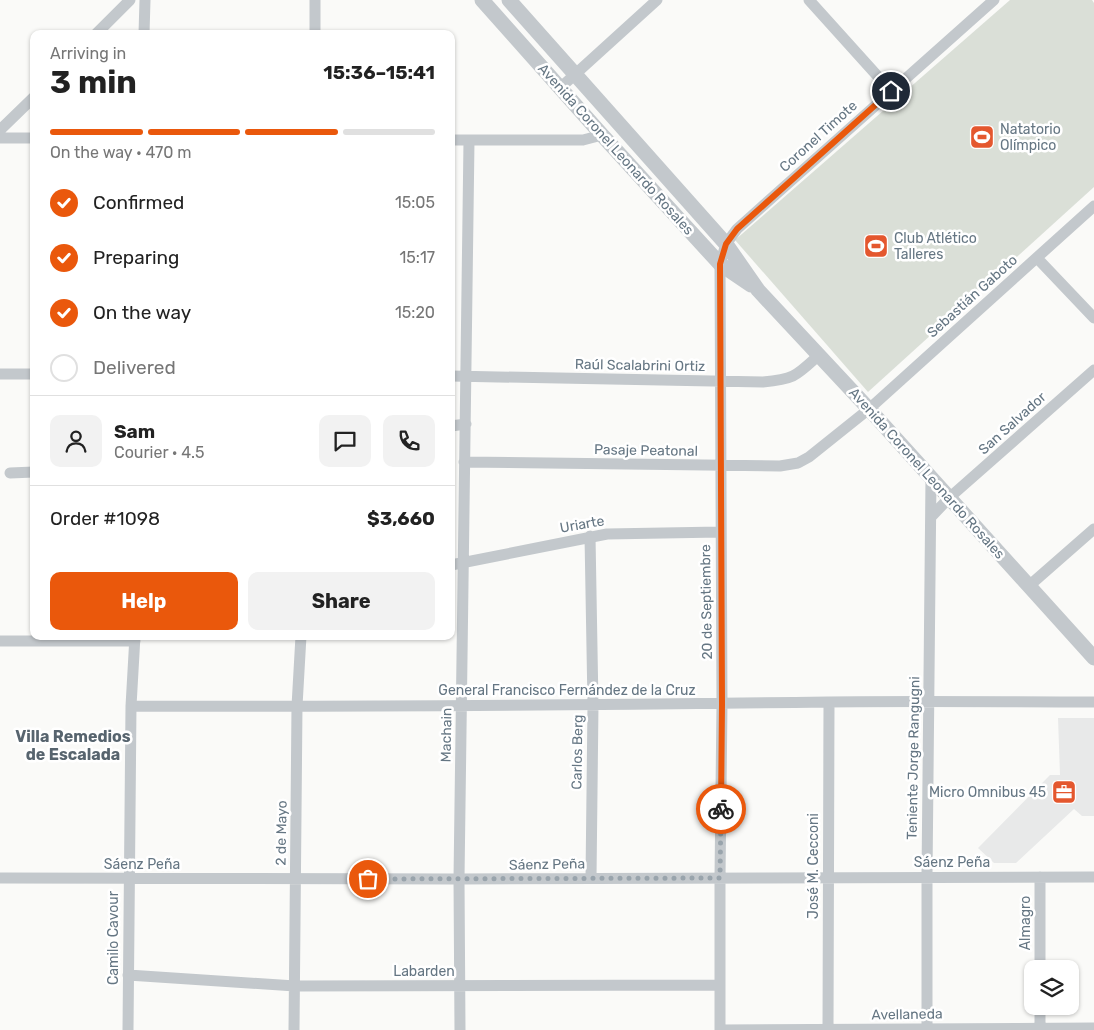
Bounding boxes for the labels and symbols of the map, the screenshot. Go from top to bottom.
street label: Avenida Coronel Leonardo Rosales [534,60,697,238]
pin [870,70,912,112]
street label: Coronel Timote [776,97,861,176]
place label: Natatorio Olímpico [1000,121,1061,154]
sports icon: Natatorio Olímpico [969,124,995,150]
place label: Club Atlético Talleres [894,230,977,263]
sports icon: Club Atlético Talleres [863,233,889,259]
street label: Sebastián Gaboto [924,251,1021,341]
street label: Raúl Scalabrini Ortiz [575,356,705,375]
street label: Avenida Coronel Leonardo Rosales [845,384,1008,562]
street label: San Salvador [975,388,1050,458]
street label: Pasaje Peatonal [594,441,698,460]
street label: Uriarte [559,512,606,537]
street label: 20 de Septiembre [697,544,716,660]
street label: Teniente Jorge Rangugni [904,676,923,840]
street label: General Francisco Fernández de la Cruz [438,682,696,699]
street label: Machain [438,708,455,763]
street label: Carlos Berg [568,714,587,790]
district label: Villa Remedios de Escalada [15,727,131,764]
office icon: Micro Omnibus 45 [1051,779,1077,805]
courier [696,784,746,834]
place label: Micro Omnibus 45 [929,784,1046,801]
street label: 2 de Mayo [272,800,291,866]
street label: José M. Cecconi [805,813,822,919]
street label: Sáenz Peña [914,854,990,871]
street label: Sáenz Peña [509,855,585,874]
street label: Sáenz Peña [104,856,180,873]
pin [347,858,389,900]
street label: Camilo Cavour [105,890,122,985]
street label: Almagro [1017,896,1034,950]
street label: Labarden [393,963,455,980]
street label: Avellaneda [871,1005,943,1024]

